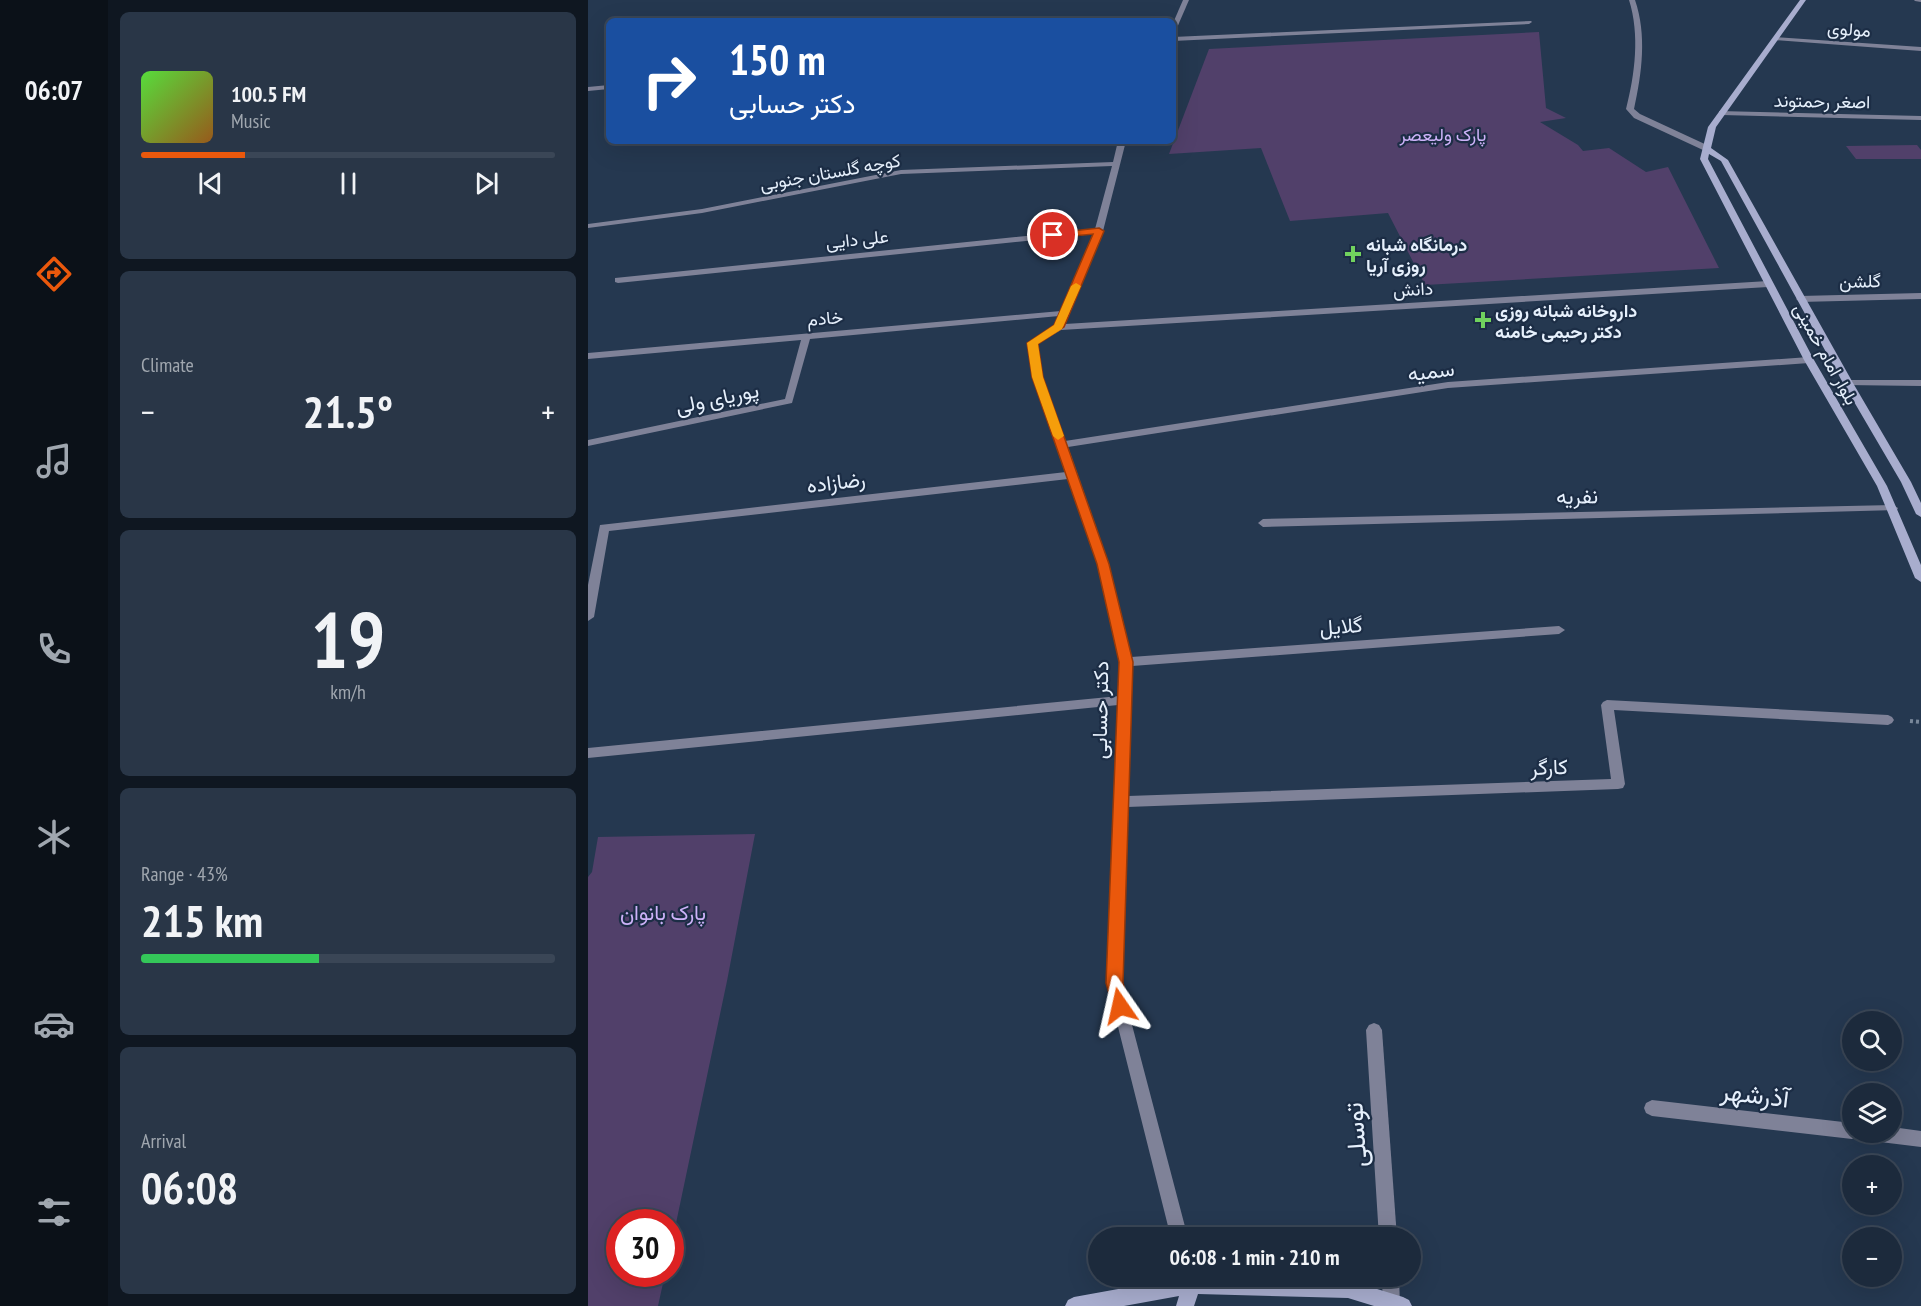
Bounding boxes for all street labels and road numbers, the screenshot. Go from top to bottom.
street label: مولوی [1827,16,1871,42]
street label: اصغر رحمتوند [1774,89,1870,113]
street label: کوچه گلستان جنوبی [758,148,902,197]
street label: علی دایی [824,224,890,254]
street label: گلشن [1839,269,1881,293]
street label: دانش [1392,276,1434,302]
street label: بلوار امام خمینی [1788,299,1863,409]
street label: خادم [806,305,844,332]
street label: سمیه [1406,355,1456,387]
street label: پوریای ولی [673,376,761,421]
street label: رضازاده [805,465,867,499]
street label: نفریه [1556,482,1598,510]
street label: گلایل [1318,611,1364,641]
street label: دکتر حسابی [1086,661,1114,759]
street label: کارگر [1529,753,1568,781]
street label: آذرشهر [1718,1073,1793,1115]
street label: توسلی [1336,1101,1374,1169]

